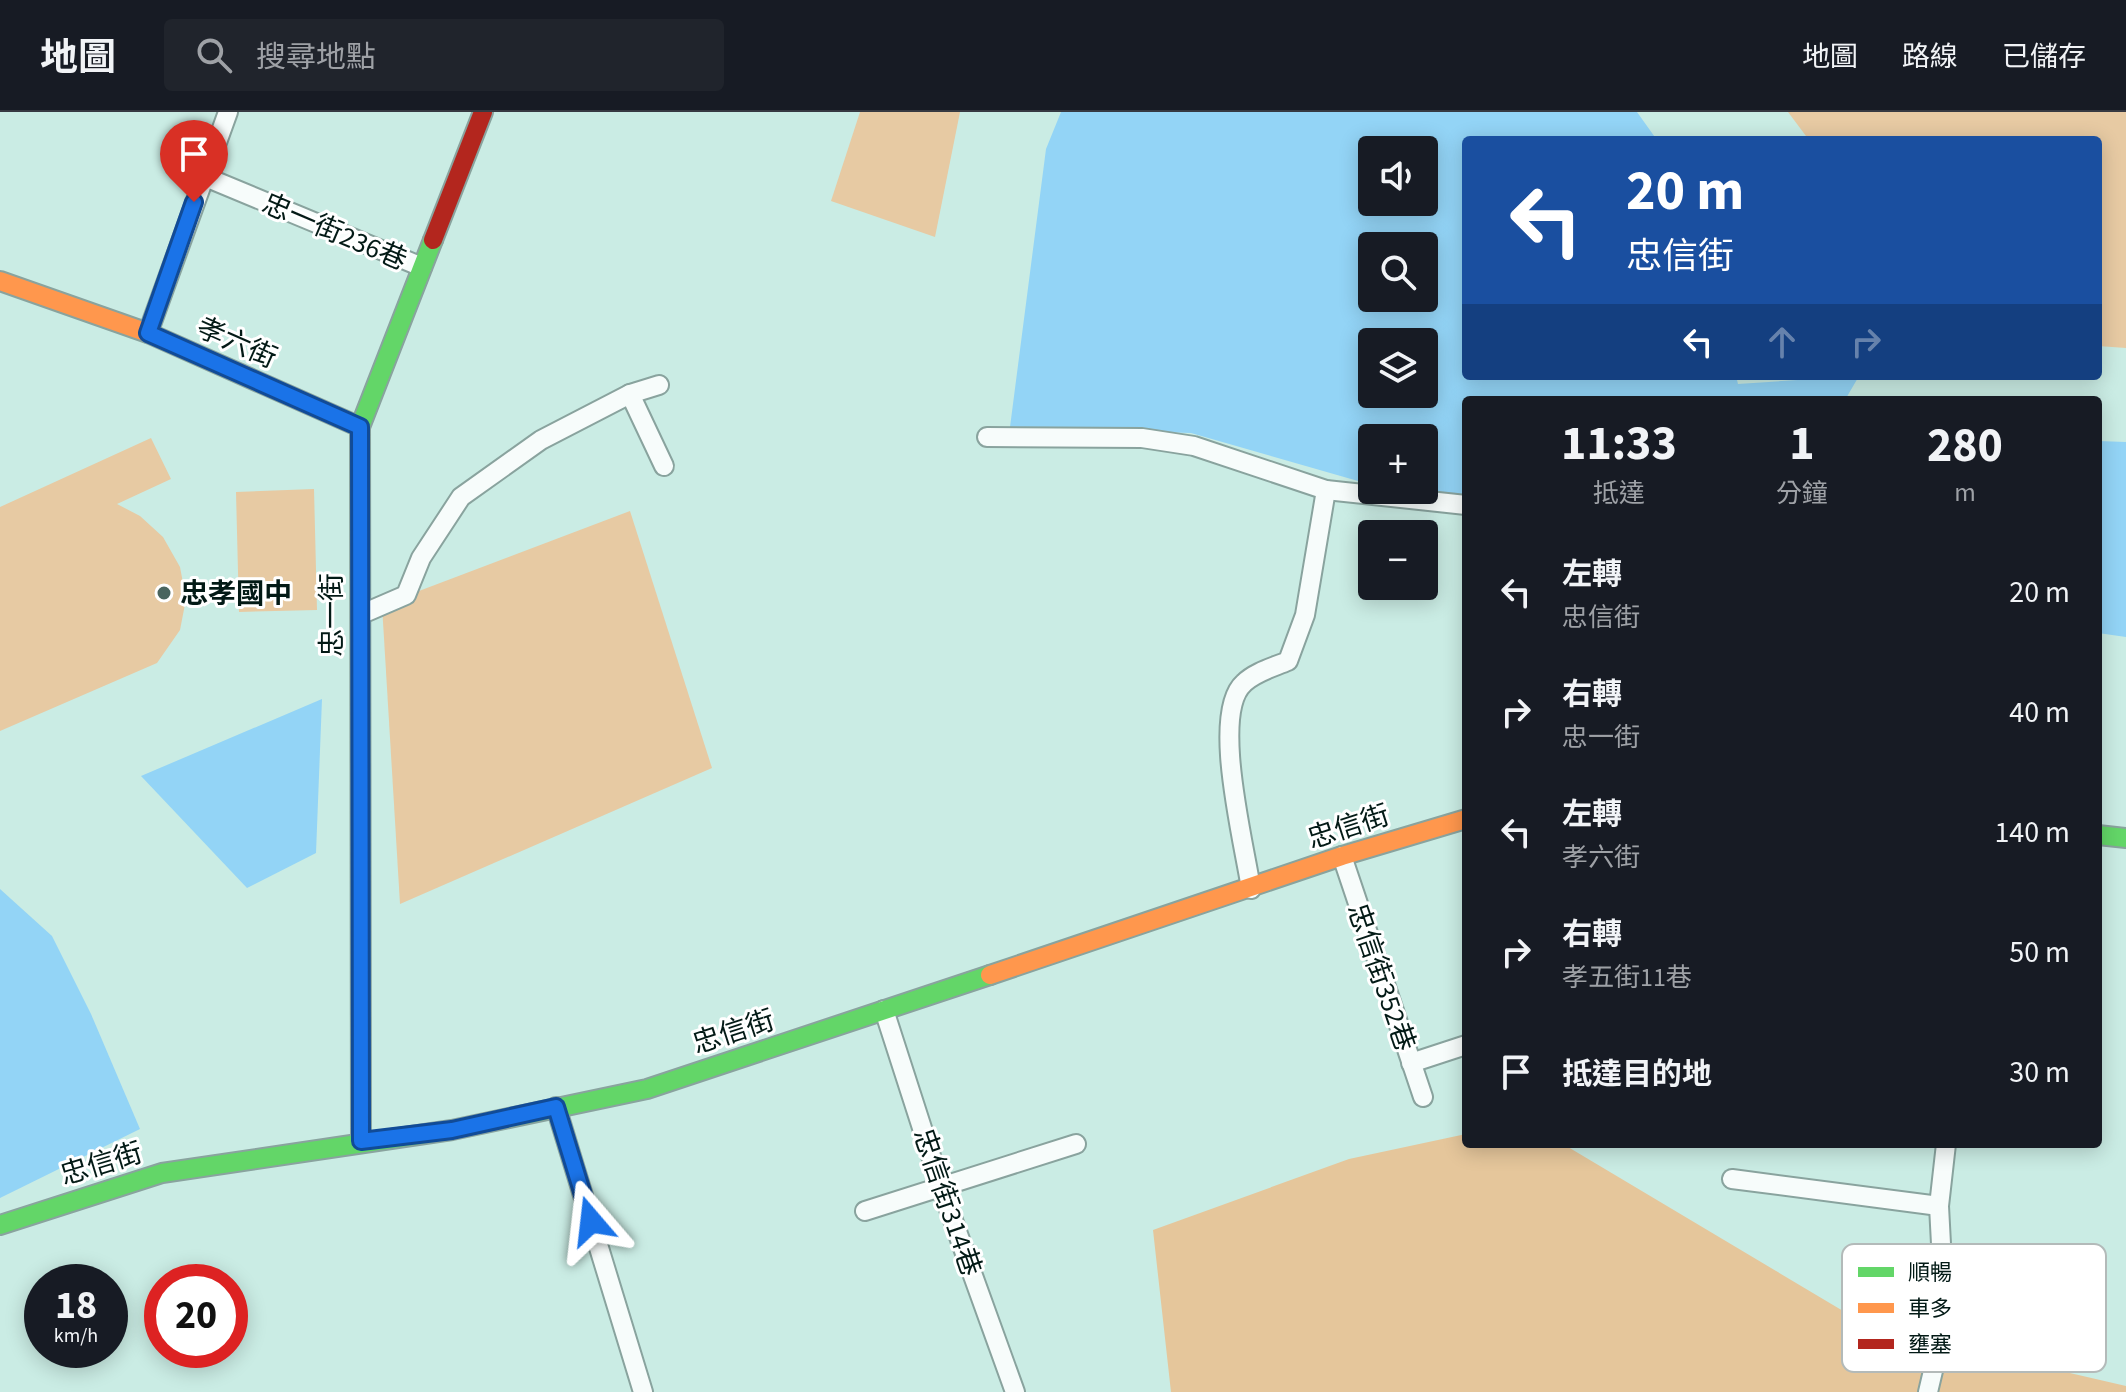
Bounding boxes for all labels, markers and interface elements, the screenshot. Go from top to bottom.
search box [164,19,724,91]
text: 地圖 [40,31,116,85]
icon: search [192,33,236,77]
text: 搜尋地點 [256,36,376,79]
text: 地圖 [1802,37,1858,77]
text: 路線 [1902,37,1958,77]
text: 已儲存 [2002,37,2086,77]
pin [160,120,228,202]
icon: arrive [172,132,216,176]
map controls [1358,136,1438,600]
button: sound [1358,136,1438,216]
text: 20 m [1626,152,1744,231]
icon: left [1494,168,1598,272]
street label: 忠一街236巷 [256,183,413,280]
text: 忠信街 [1626,231,1734,282]
button: search [1358,232,1438,312]
street label: 孝六街 [190,308,283,378]
icon: left [1676,320,1720,364]
icon: ahead [1760,320,1804,364]
icon: right [1844,320,1888,364]
button: layers [1358,328,1438,408]
text: 11:33 [1561,410,1677,478]
text: 1 [1789,410,1815,478]
text: 280 [1927,412,2003,480]
button: + [1358,424,1438,504]
text: m [1954,474,1976,511]
text: 抵達 [1593,475,1645,512]
text: 分鐘 [1776,475,1828,512]
button: − [1358,520,1438,600]
text: 左轉 [1562,553,1622,596]
icon: left [1494,570,1538,614]
text: 20 m [2009,571,2070,614]
street label: 忠一街 [312,573,352,657]
place label: 忠孝國中 [180,574,292,614]
marker: 忠孝國中 [155,584,173,602]
text: 忠信街 [1562,599,1640,636]
text: 右轉 [1562,673,1622,716]
icon: right [1494,690,1538,734]
text: 40 m [2009,691,2070,734]
text: 忠一街 [1562,719,1640,756]
text: 左轉 [1562,793,1622,836]
street label: 忠信街 [1302,795,1394,859]
icon: left [1494,810,1538,854]
text: 140 m [1994,811,2070,854]
text: 孝六街 [1562,839,1640,876]
street label: 忠信街352巷 [1337,898,1425,1057]
text: 右轉 [1562,913,1622,956]
icon: right [1494,930,1538,974]
text: 50 m [2009,931,2070,974]
text: 孝五街11巷 [1562,959,1692,996]
street label: 忠信街 [687,1000,779,1064]
icon: arrive [1494,1050,1538,1094]
text: 30 m [2009,1051,2070,1094]
text: 抵達目的地 [1562,1053,1712,1096]
street label: 忠信街314巷 [903,1123,991,1282]
street label: 忠信街 [55,1133,147,1195]
position arrow [549,1179,633,1263]
legend [1842,1244,2106,1372]
text: 順暢 [1908,1257,1952,1289]
speed limit sign: 20 [144,1264,248,1368]
text: 18 [55,1277,97,1334]
text: 車多 [1908,1293,1952,1325]
text: km/h [54,1322,98,1350]
text: 壅塞 [1908,1329,1952,1361]

